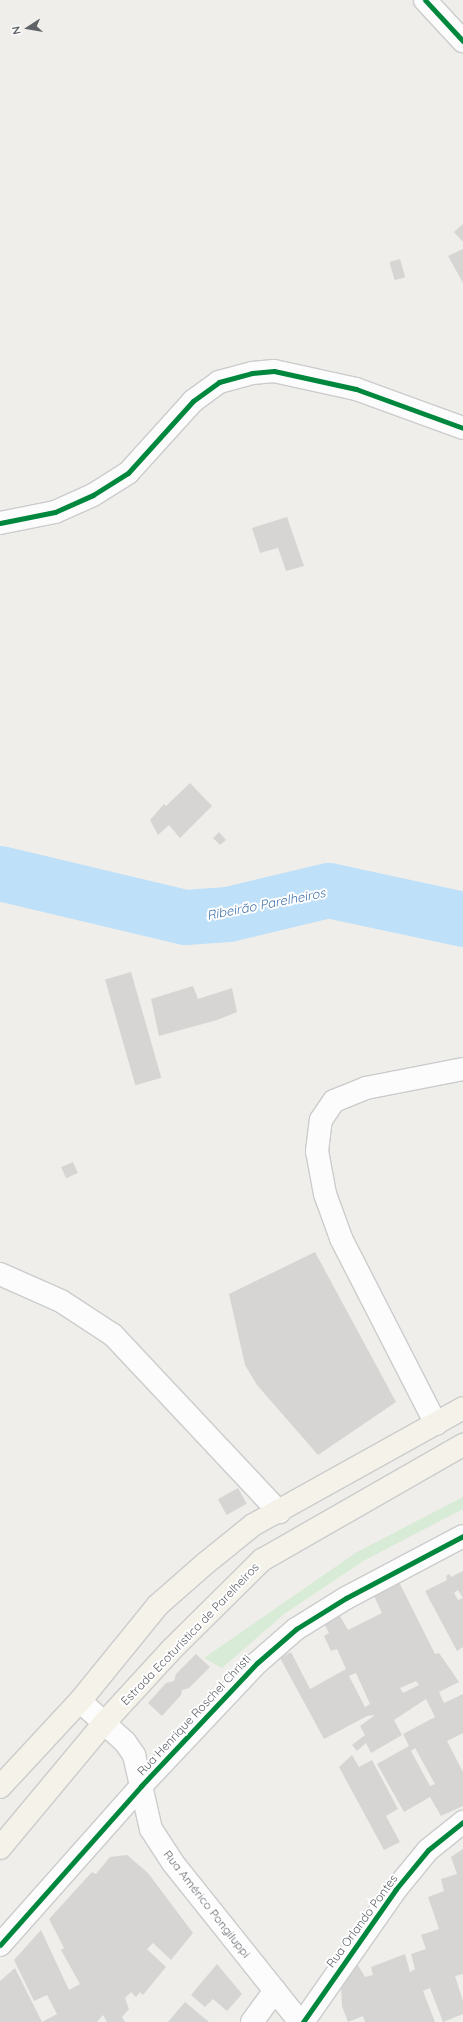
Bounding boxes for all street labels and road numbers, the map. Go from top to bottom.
street label: Estrada Ecoturistica de Parelheiros [118,1560,262,1708]
street label: Rua Henrique Roschel Christi [134,1652,254,1778]
street label: Rua Américo Pongiluppi [161,1847,253,1961]
street label: Rua Orlando Pontes [323,1872,401,1970]

